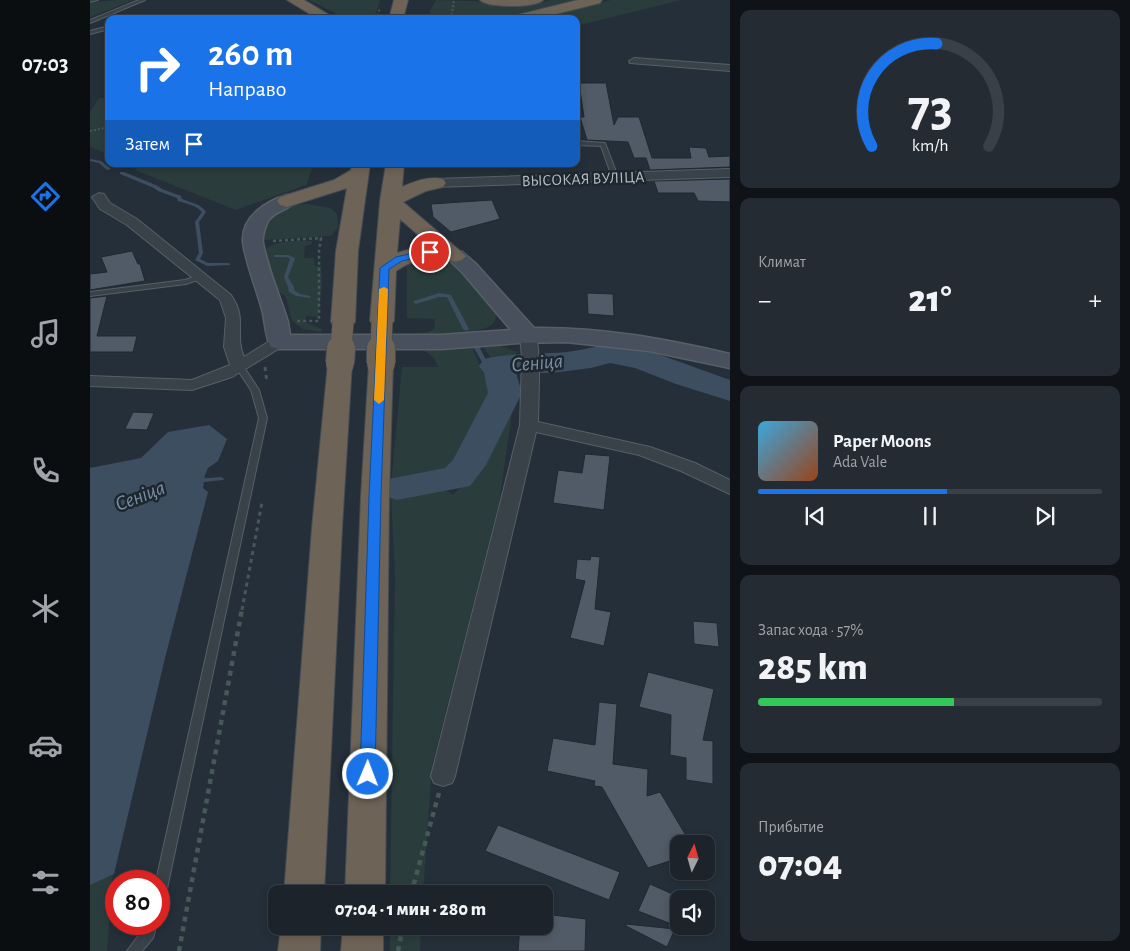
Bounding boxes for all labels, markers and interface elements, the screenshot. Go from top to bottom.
icon: right [125,35,190,100]
text: 260 m [208,37,293,72]
text: 07:03 [22,53,68,75]
text: Направо [208,78,286,100]
text: 73 [908,83,952,135]
icon: arrive [180,130,208,158]
text: Затем [125,135,170,154]
text: km/h [912,137,948,155]
street label: ВЫСОКАЯ ВУЛІЦА [521,169,645,189]
icon: directions [28,179,63,214]
pin [409,231,451,273]
icon: arrive [416,238,444,266]
text: Климат [758,254,806,270]
text: 21° [908,281,952,319]
text: − [758,287,771,315]
text: + [1089,287,1102,315]
icon: music [28,316,63,351]
water label: Сеніца [510,350,564,376]
text: Paper Moons [833,432,931,451]
icon: phone [28,453,63,488]
text: Ada Vale [833,454,887,470]
water label: Сеніца [112,477,168,515]
icon: previous [801,502,829,530]
icon: pause [916,502,944,530]
icon: next [1031,502,1059,530]
icon: climate [28,591,63,626]
text: Запас хода · 57% [758,622,863,638]
text: 285 km [758,649,868,687]
icon: car [28,728,63,763]
position arrow [341,747,393,799]
text: Прибытие [758,819,824,835]
north arrow [670,835,715,880]
map controls [670,835,715,935]
text: 07:04 [758,846,842,884]
icon: filters [28,865,63,900]
speed limit sign: 80 [105,870,170,935]
button: sound [670,890,715,935]
text: 07:04 · 1 мин · 280 m [335,900,486,919]

